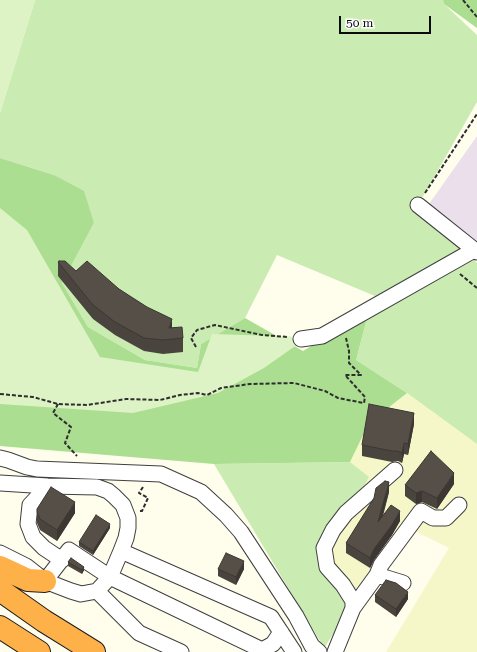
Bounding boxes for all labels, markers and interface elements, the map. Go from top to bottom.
scale bar [341,8,433,34]
text: 50 m [346,16,373,30]

